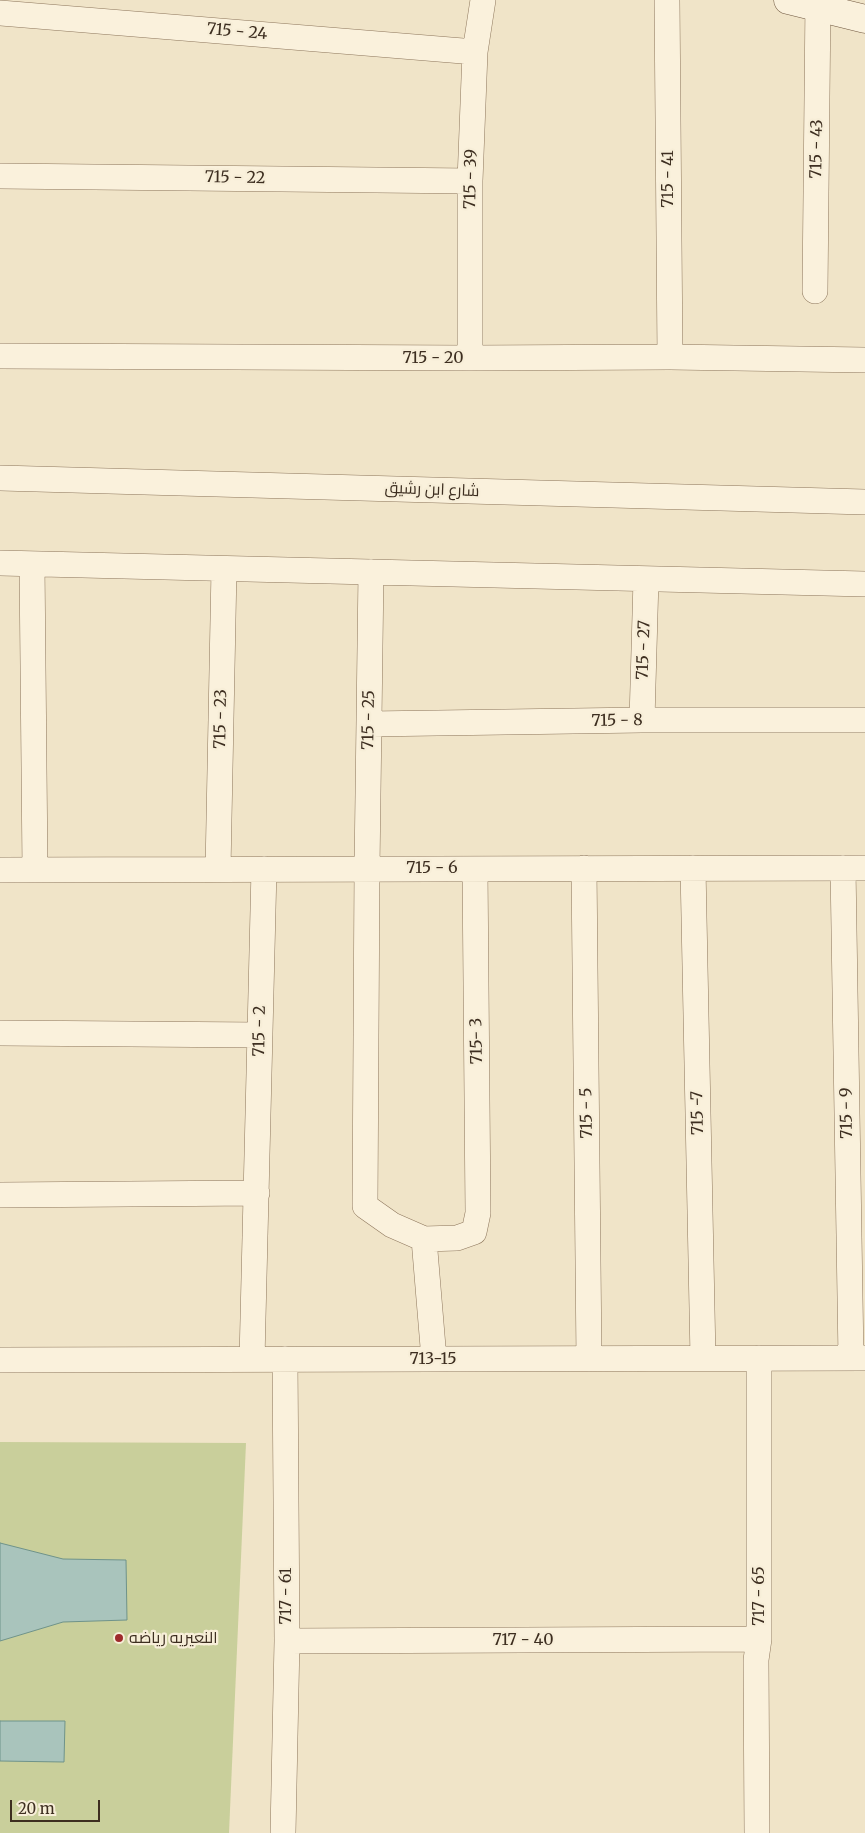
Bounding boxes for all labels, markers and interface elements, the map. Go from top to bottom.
street label: 715 - 24 [206,20,268,44]
street label: 715 - 43 [807,119,827,179]
street label: 715 - 39 [461,149,481,209]
street label: 715 - 41 [658,150,678,208]
street label: 715 - 22 [205,168,265,188]
street label: 715 - 20 [402,348,464,368]
street label: شارع ابن رشيق [384,479,480,501]
street label: 715 - 27 [633,620,655,680]
street label: 715 - 23 [211,689,231,749]
street label: 715 - 25 [359,690,379,750]
street label: 715 - 8 [591,711,643,731]
street label: 715 - 6 [406,858,458,878]
street label: 715 - 2 [250,1005,270,1057]
street label: 715- 3 [467,1018,487,1064]
street label: 715 - 5 [577,1087,597,1139]
street label: 715 - 9 [837,1087,857,1139]
street label: 715 -7 [688,1091,708,1135]
street label: 713-15 [409,1349,457,1369]
street label: 717 - 65 [749,1566,769,1626]
street label: 717 - 61 [276,1568,296,1624]
place label: النعيريه رياضه [129,1628,218,1648]
street label: 717 - 40 [492,1630,554,1650]
marker: النعيريه رياضه [113,1632,125,1644]
scale bar [12,1790,102,1822]
text: 20 m [18,1799,55,1818]

